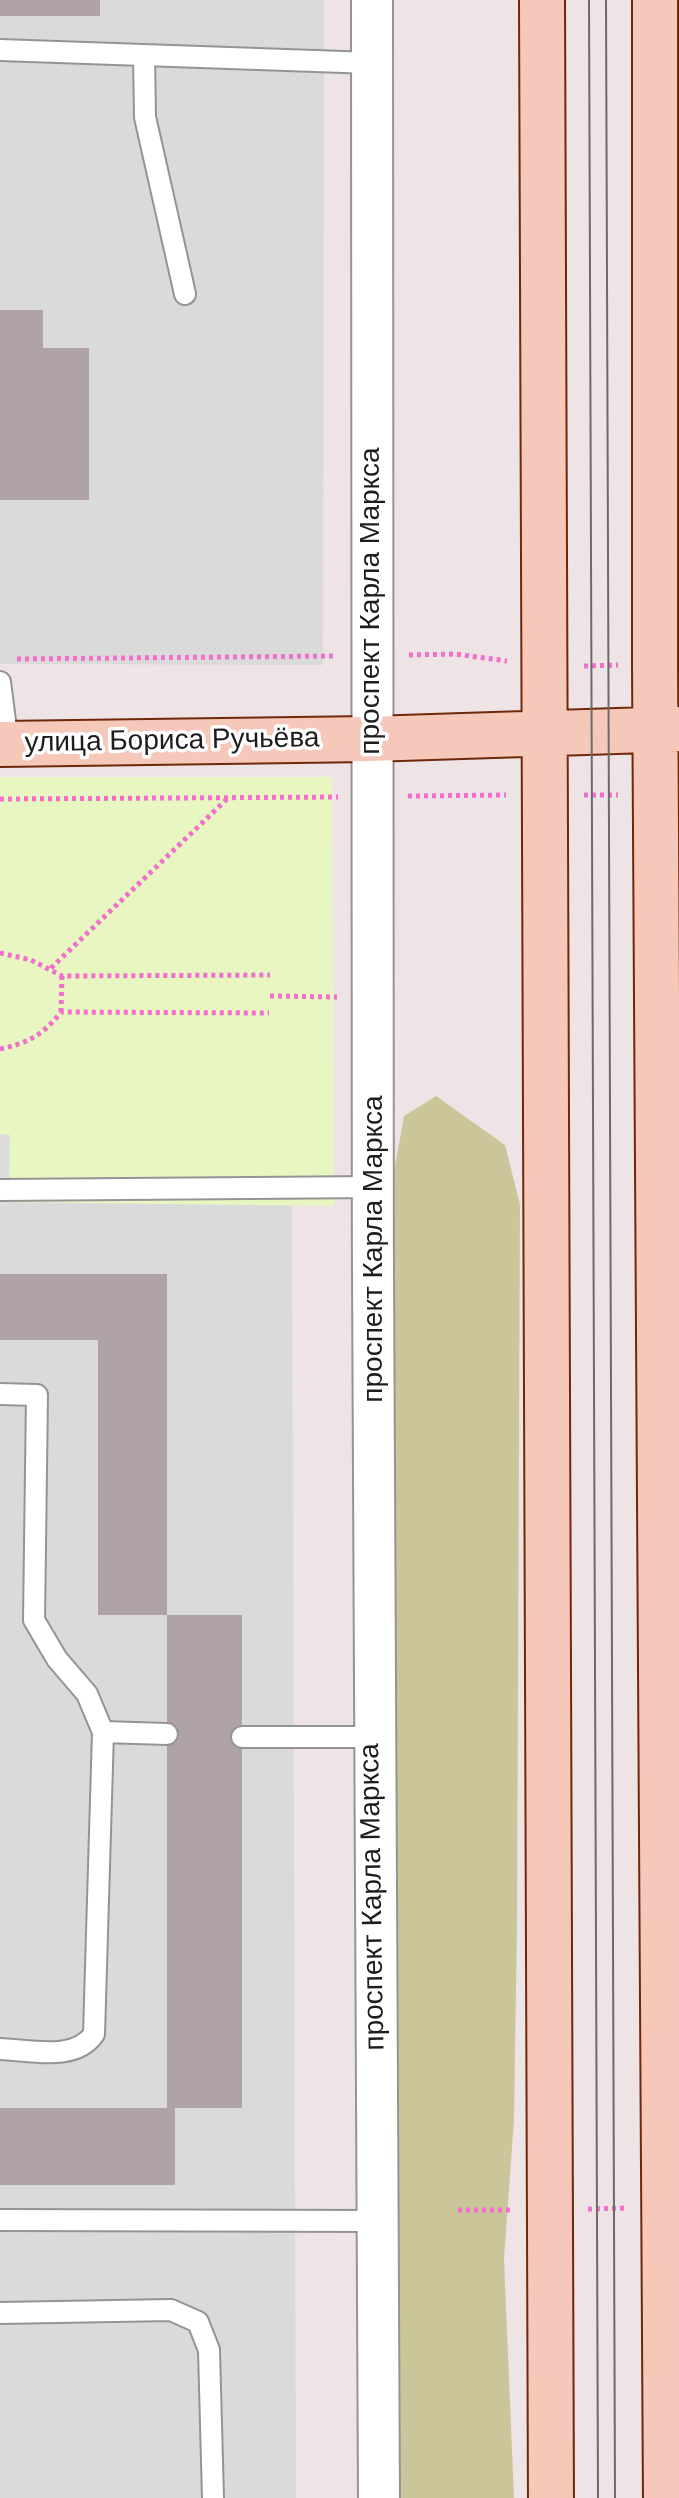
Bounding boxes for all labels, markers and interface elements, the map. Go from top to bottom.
street label: проспект Карла Маркса [354,447,388,755]
street label: улица Бориса Ручьёва [24,722,320,760]
street label: проспект Карла Маркса [357,1095,391,1403]
street label: проспект Карла Маркса [354,1743,392,2051]

